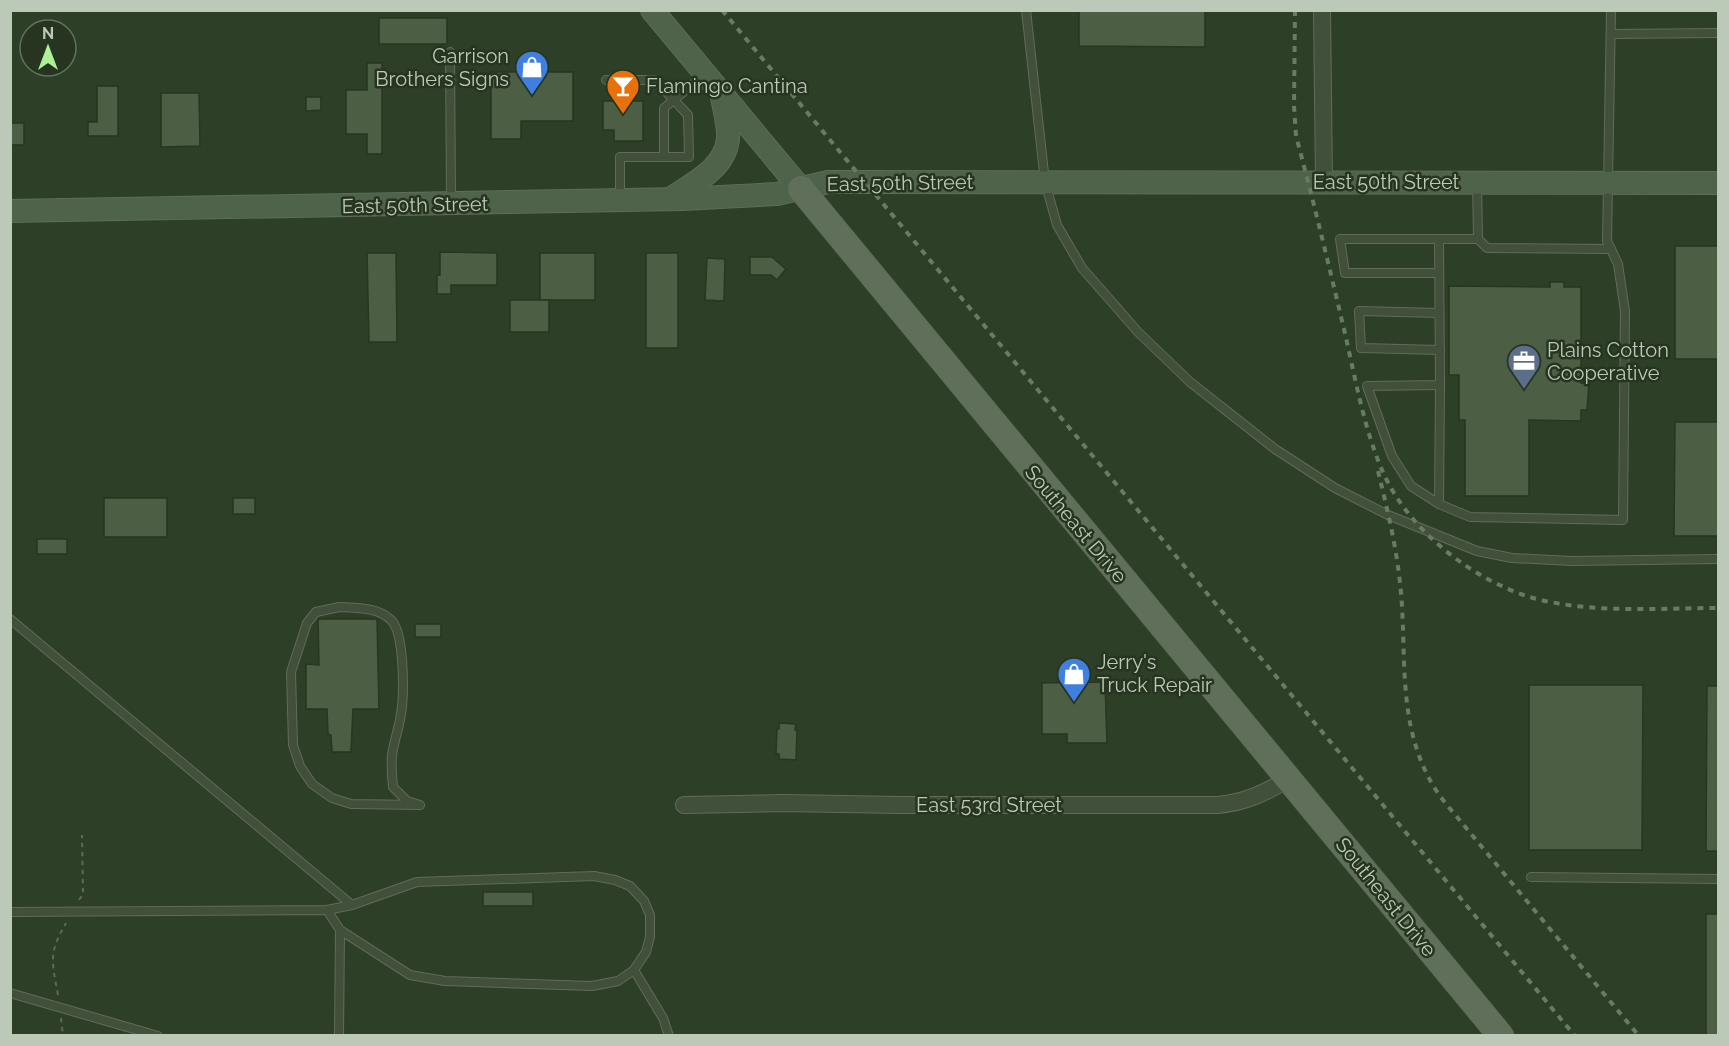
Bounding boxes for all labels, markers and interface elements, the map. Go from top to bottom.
north arrow [18,18,78,78]
text: N [42,24,54,43]
place label: Garrison Brothers Signs [375,44,509,91]
shop icon: Garrison Brothers Signs [514,49,550,96]
bar icon: Flamingo Cantina [605,68,641,115]
place label: Flamingo Cantina [646,74,808,98]
street label: East 50th Street [827,170,974,196]
street label: East 50th Street [1313,170,1460,194]
street label: East 50th Street [342,192,489,218]
place label: Plains Cotton Cooperative [1547,338,1669,385]
office icon: Plains Cotton Cooperative [1506,343,1542,390]
street label: Southeast Drive [1020,460,1132,588]
place label: Jerry's Truck Repair [1097,650,1212,697]
shop icon: Jerry's Truck Repair [1056,656,1092,703]
street label: East 53rd Street [916,793,1062,817]
street label: Southeast Drive [1331,833,1441,962]

